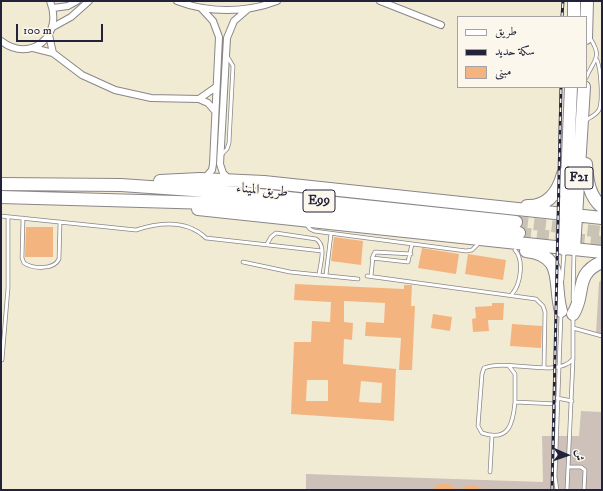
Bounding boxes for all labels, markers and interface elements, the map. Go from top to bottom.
scale bar [18,16,105,42]
legend [457,16,587,88]
text: 100 m [23,23,52,38]
text: طريق [495,24,517,39]
text: سكة حديد [495,44,535,59]
text: مبنى [495,64,511,79]
road number: F21 [565,167,593,189]
street label: طريق الميناء [235,180,289,202]
road number: E99 [303,190,335,212]
north arrow [547,435,587,475]
text: ش [572,450,586,461]

